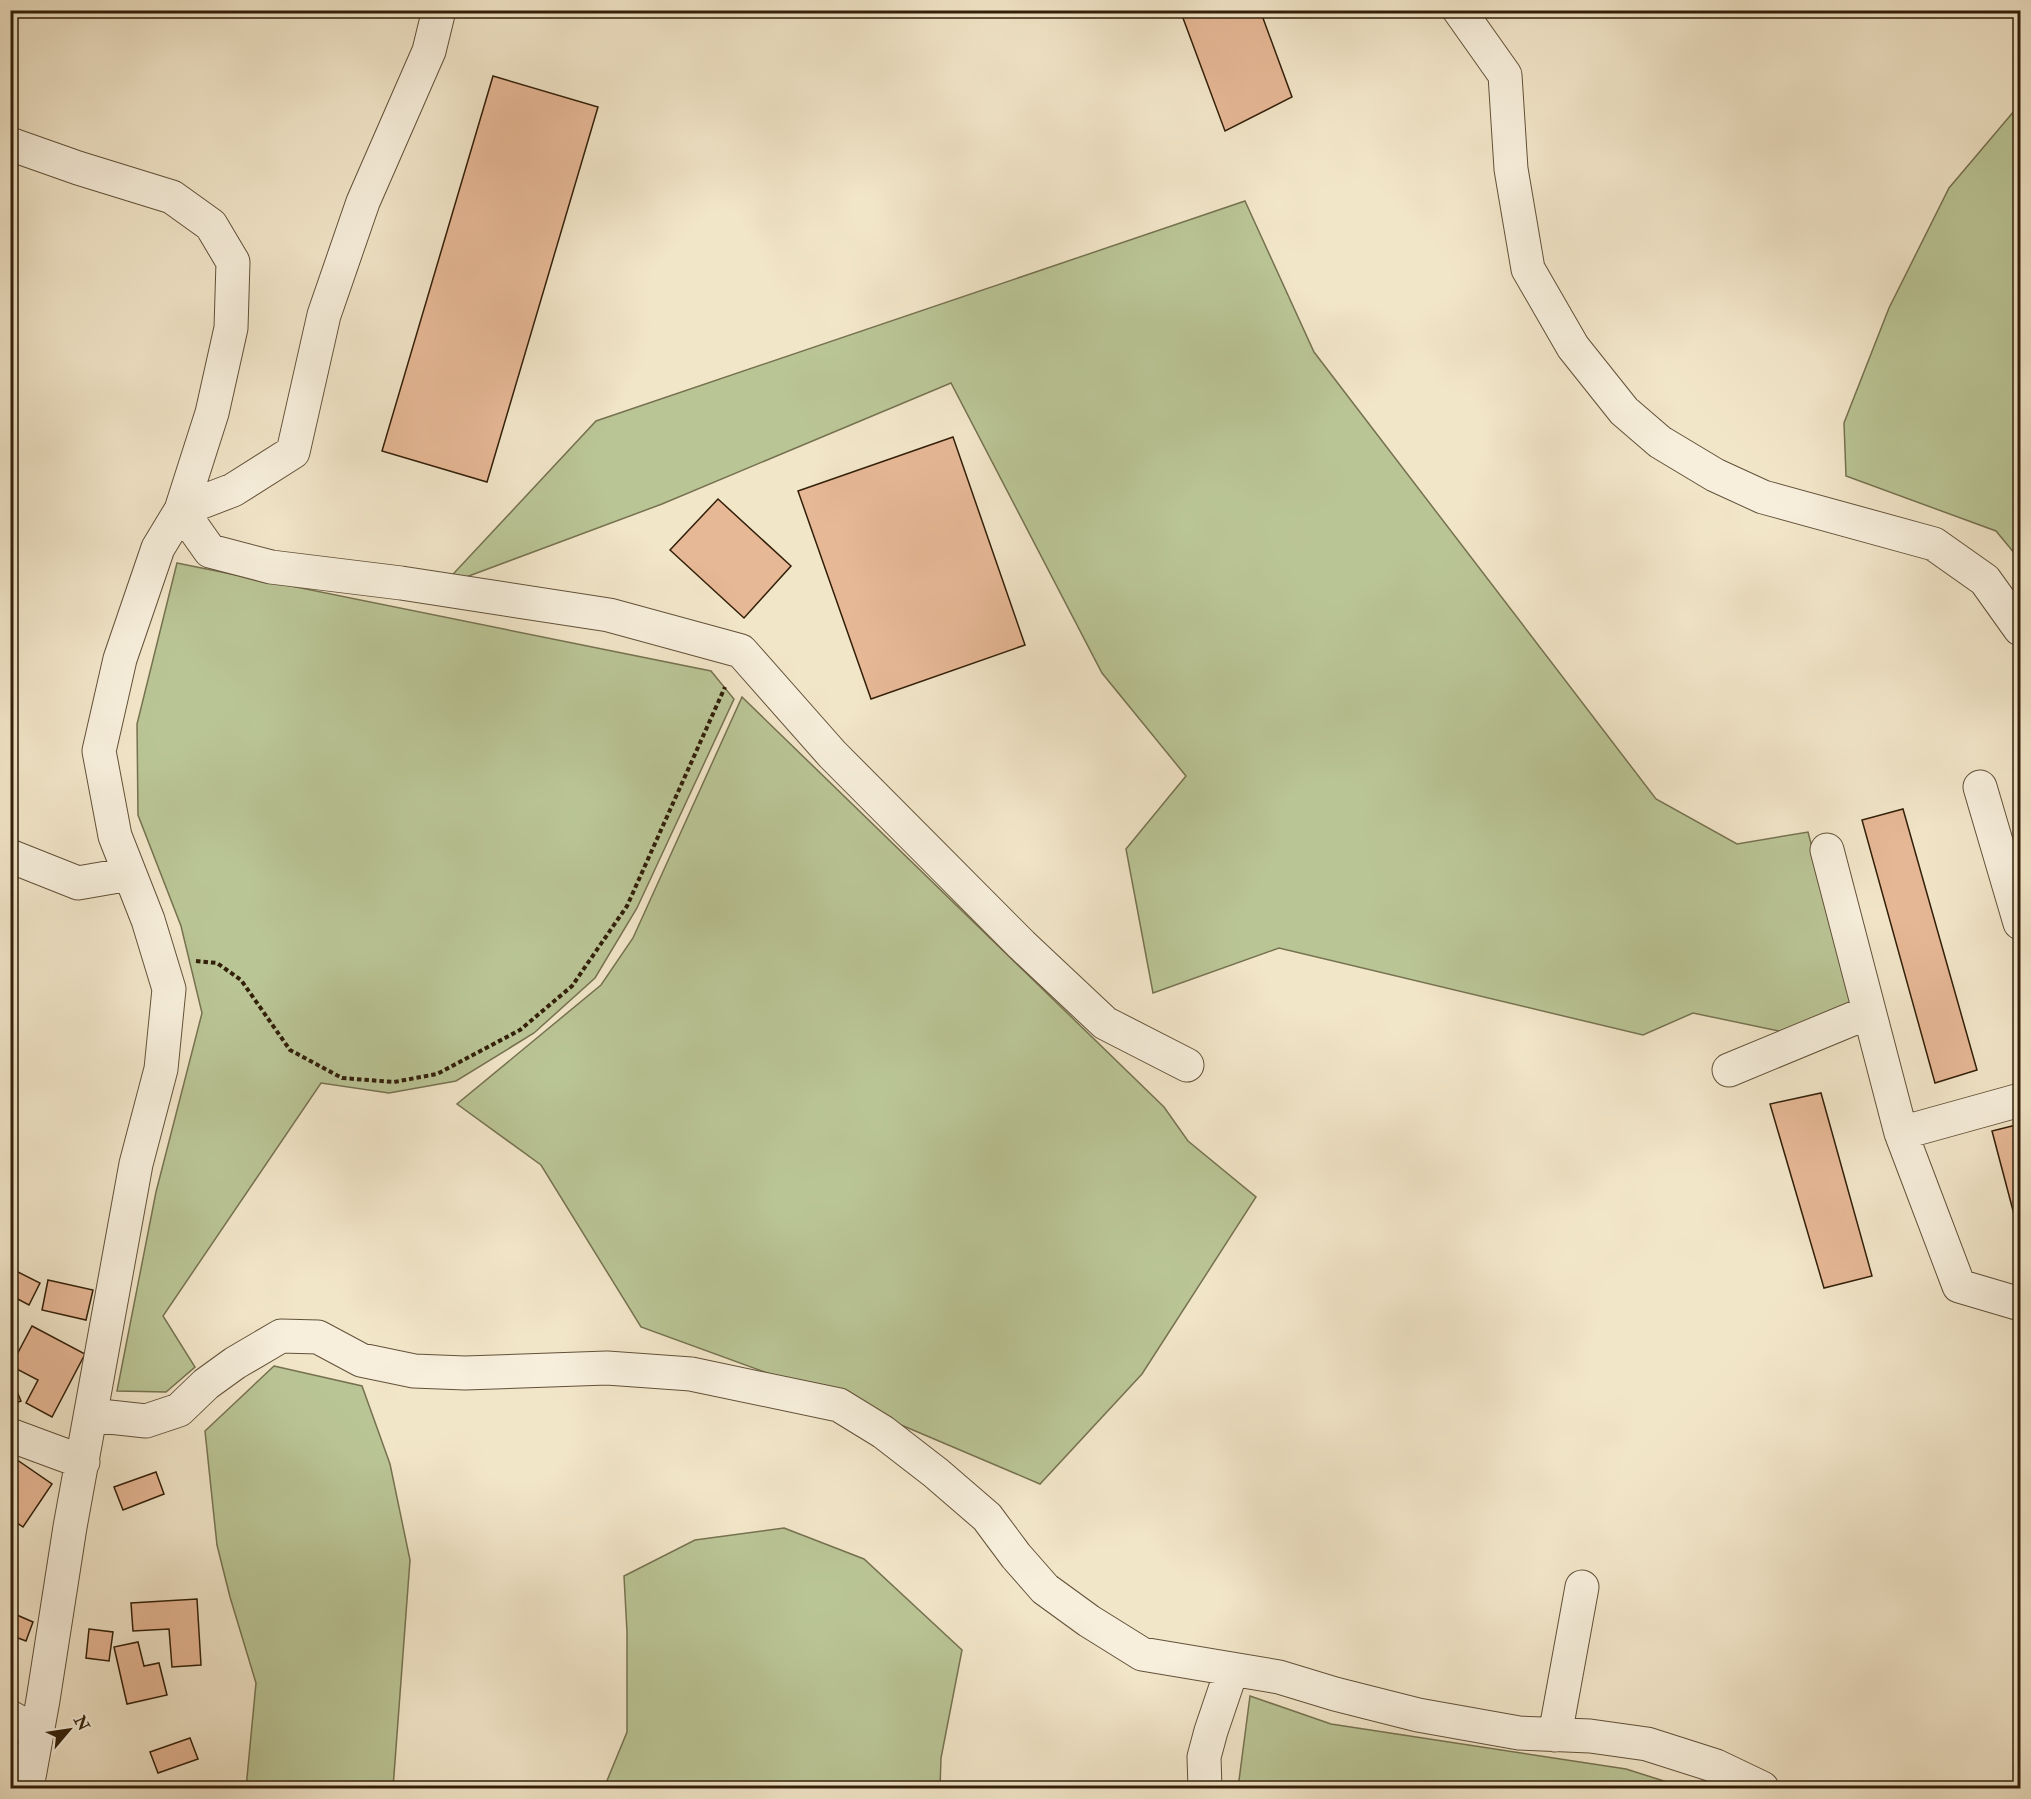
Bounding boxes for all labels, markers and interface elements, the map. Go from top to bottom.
north arrow [39,1700,99,1760]
text: N [69,1711,94,1735]

